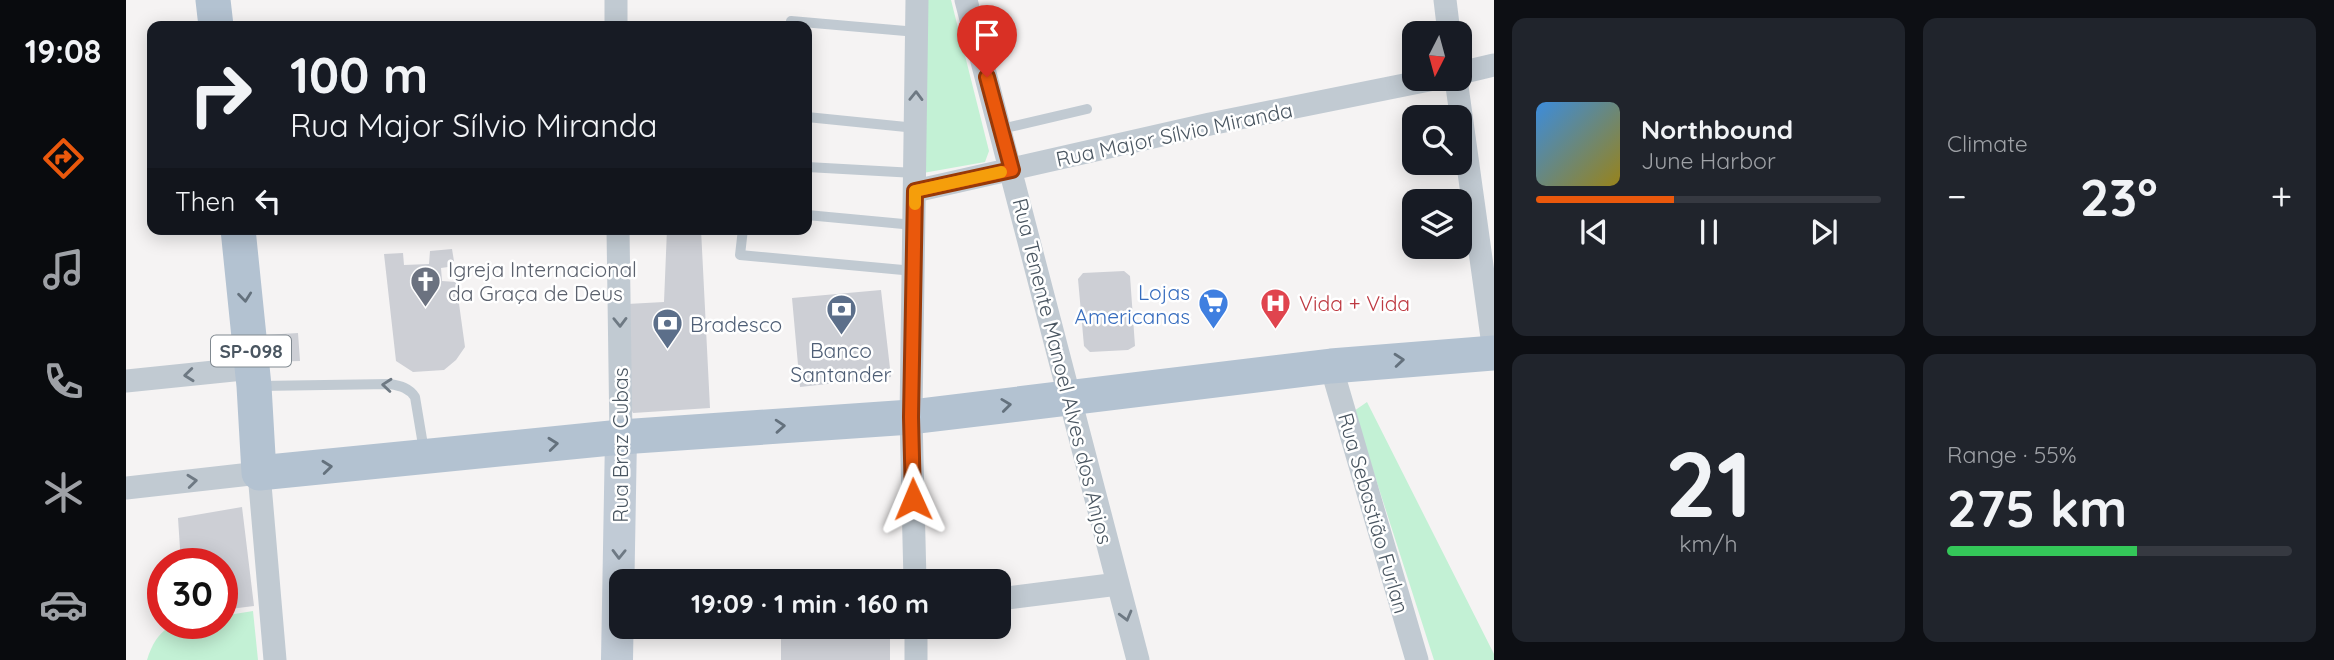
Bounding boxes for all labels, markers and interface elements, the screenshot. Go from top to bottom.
pin [957,5,1017,77]
icon: arrive [968,16,1006,54]
north arrow [1402,21,1472,91]
map controls [1402,21,1472,259]
text: 19:08 [25,31,101,71]
text: 100 m [290,44,428,105]
icon: right [175,49,266,140]
one-way arrow [908,91,924,101]
street label: Rua Major Sílvio Miranda [1053,96,1295,172]
text: Rua Major Sílvio Miranda [290,105,658,145]
button: search [1402,105,1472,175]
text: Northbound [1641,113,1793,146]
text: Climate [1947,129,2028,158]
icon: directions [39,134,88,183]
text: June Harbor [1641,146,1776,175]
text: 23° [2080,164,2158,229]
text: − [1947,172,1967,220]
text: + [2271,172,2292,220]
icon: left [249,182,287,220]
text: Then [175,185,235,218]
button: layers [1402,189,1472,259]
street label: Rua Tenente Manoel Alves dos Anjos [1007,195,1119,547]
icon: previous [1575,213,1613,251]
icon: pause [1690,213,1728,251]
icon: next [1805,213,1843,251]
icon: music [39,245,88,294]
place label: Igreja Internacional da Graça de Deus [448,256,637,306]
church icon: Igreja Internacional da Graça de Deus [408,264,442,308]
place label: Lojas Americanas [1075,279,1190,329]
hospital icon: Vida + Vida [1259,286,1293,330]
supermarket icon: Lojas Americanas [1196,287,1230,331]
place label: Vida + Vida [1299,290,1410,316]
one-way arrow [237,292,252,303]
bank icon: Banco Santander [824,293,858,337]
bank icon: Bradesco [650,307,684,351]
place label: Bradesco [690,311,782,337]
one-way arrow [612,317,627,328]
road number: SP-098 [211,336,291,366]
place label: Banco Santander [790,337,892,387]
one-way arrow [1394,353,1405,368]
icon: phone [39,357,88,406]
one-way arrow [183,367,195,382]
street label: Rua Braz Cubas [607,367,633,523]
one-way arrow [381,378,392,393]
one-way arrow [1000,398,1012,413]
street label: Rua Sebastião Furlan [1333,410,1415,616]
one-way arrow [774,419,785,434]
text: 21 [1665,426,1752,540]
one-way arrow [548,437,559,452]
text: Range · 55% [1947,440,2077,469]
one-way arrow [321,460,332,475]
position arrow [876,462,950,536]
icon: climate [39,468,88,517]
one-way arrow [186,473,198,488]
text: 275 km [1947,475,2127,540]
text: km/h [1679,529,1738,558]
speed limit sign: 30 [147,548,238,639]
one-way arrow [611,550,627,560]
icon: car [39,580,88,629]
text: 19:09 · 1 min · 160 m [691,587,929,620]
one-way arrow [1118,610,1132,622]

